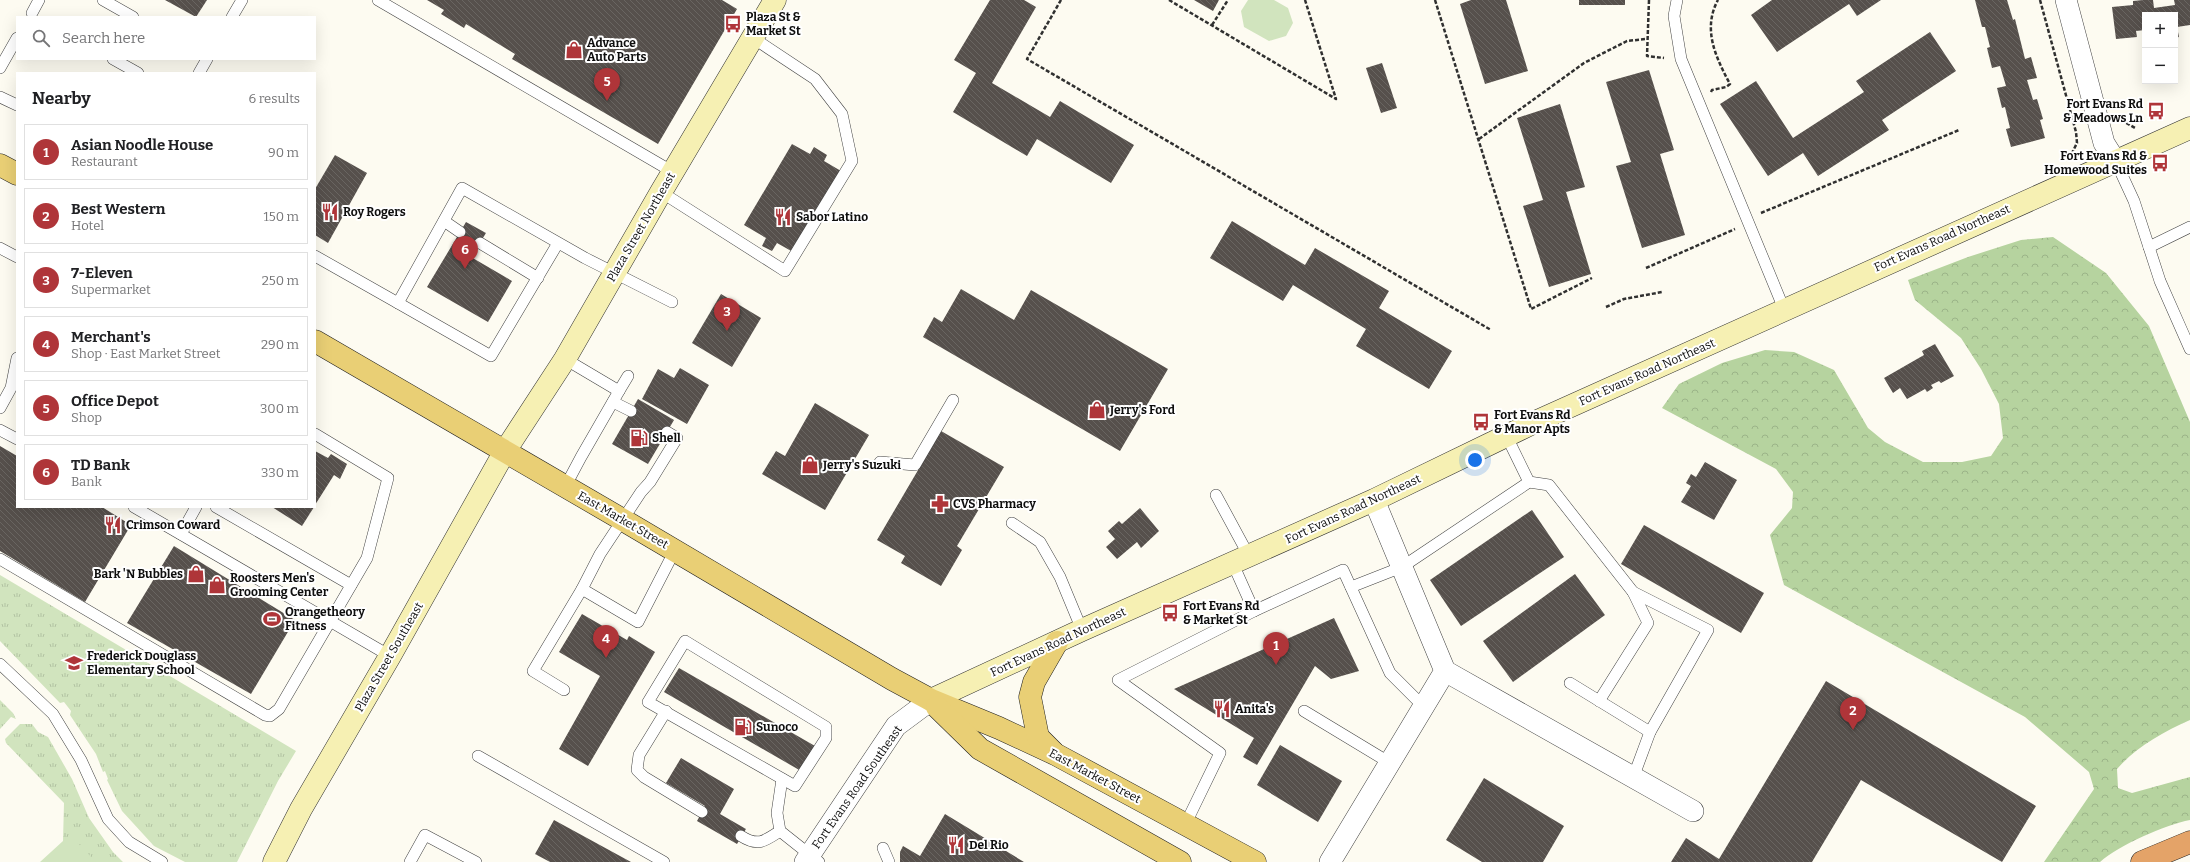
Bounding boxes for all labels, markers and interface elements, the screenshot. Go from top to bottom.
place label: Plaza St & Market St [746,10,801,38]
map controls [2142,12,2178,84]
button: + [2142,12,2178,48]
bus stop icon: Plaza St & Market St [723,14,743,34]
search box [16,16,316,60]
icon: search [30,27,52,49]
text: Search here [62,29,145,47]
place label: Advance Auto Parts [587,36,647,64]
shop icon: Advance Auto Parts [564,40,584,60]
button: − [2142,48,2178,84]
pin: 5 [594,68,620,101]
text: Nearby [32,88,91,109]
text: 6 results [248,91,300,106]
place label: Fort Evans Rd & Meadows Ln [2063,97,2144,125]
bus stop icon: Fort Evans Rd & Meadows Ln [2146,101,2166,121]
text: Asian Noodle House [71,136,213,154]
text: 1 [43,145,49,160]
text: 90 m [268,145,299,160]
place label: Fort Evans Rd & Homewood Suites [2044,149,2147,177]
bus stop icon: Fort Evans Rd & Homewood Suites [2150,153,2170,173]
text: Restaurant [71,154,138,169]
street label: Plaza Street Northeast [604,169,678,284]
text: Best Western [71,200,165,218]
street label: Fort Evans Road Northeast [1872,201,2013,274]
restaurant icon: Roy Rogers [320,202,340,222]
place label: Roy Rogers [343,205,406,219]
restaurant icon: Sabor Latino [773,207,793,227]
text: 2 [42,209,50,224]
text: 150 m [263,209,299,224]
place label: Sabor Latino [796,210,868,224]
text: Hotel [71,218,104,233]
pin: 6 [452,236,478,269]
text: 7-Eleven [71,264,133,282]
text: 3 [42,273,50,288]
text: 250 m [262,273,299,288]
text: Supermarket [71,282,151,297]
pin: 3 [714,298,740,331]
text: Merchant's [71,328,151,346]
street label: Fort Evans Road Northeast [1577,335,1718,408]
text: 4 [42,337,50,352]
text: 290 m [261,337,299,352]
text: Shop · East Market Street [71,346,221,361]
text: Office Depot [71,392,159,410]
shop icon: Jerry's Ford [1087,400,1107,420]
text: 5 [42,401,50,416]
text: 300 m [260,401,299,416]
place label: Jerry's Ford [1109,403,1176,417]
place label: Fort Evans Rd & Manor Apts [1494,408,1571,436]
text: Shop [71,410,102,425]
bus stop icon: Fort Evans Rd & Manor Apts [1471,412,1491,432]
fuel station icon: Shell [629,428,649,448]
place label: Shell [652,431,681,445]
your location [1465,450,1485,470]
shop icon: Jerry's Suzuki [800,455,820,475]
text: TD Bank [71,456,130,474]
place label: Jerry's Suzuki [822,458,901,472]
text: 6 [42,465,50,480]
text: 330 m [261,465,299,480]
street label: Fort Evans Road Northeast [1283,471,1423,547]
text: Bank [71,474,102,489]
street label: East Market Street [575,488,671,552]
pharmacy icon: CVS Pharmacy [930,494,950,514]
place label: CVS Pharmacy [953,497,1036,511]
restaurant icon: Crimson Coward [103,515,123,535]
place label: Crimson Coward [126,518,221,532]
shop icon: Bark 'N Bubbles [186,564,206,584]
place label: Bark 'N Bubbles [94,567,183,581]
place label: Roosters Men's Grooming Center [230,571,329,599]
shop icon: Roosters Men's Grooming Center [207,575,227,595]
street label: Plaza Street Southeast [352,599,426,714]
place label: Fort Evans Rd & Market St [1183,599,1260,627]
bus stop icon: Fort Evans Rd & Market St [1160,603,1180,623]
street label: Fort Evans Road Northeast [988,604,1128,680]
place label: Orangetheory Fitness [285,605,365,633]
sports icon: Orangetheory Fitness [262,609,282,629]
pin: 4 [593,625,619,658]
pin: 1 [1263,632,1289,665]
place label: Frederick Douglass Elementary School [87,649,196,677]
school or university icon: Frederick Douglass Elementary School [64,653,84,673]
pin: 2 [1840,697,1866,730]
restaurant icon: Anita's [1212,699,1232,719]
place label: Anita's [1235,702,1274,716]
fuel station icon: Sunoco [733,717,753,737]
place label: Sunoco [756,720,798,734]
street label: Fort Evans Road Southeast [809,722,905,851]
street label: East Market Street [1047,746,1144,806]
restaurant icon: Del Rio [946,835,966,855]
place label: Del Rio [969,838,1009,852]

